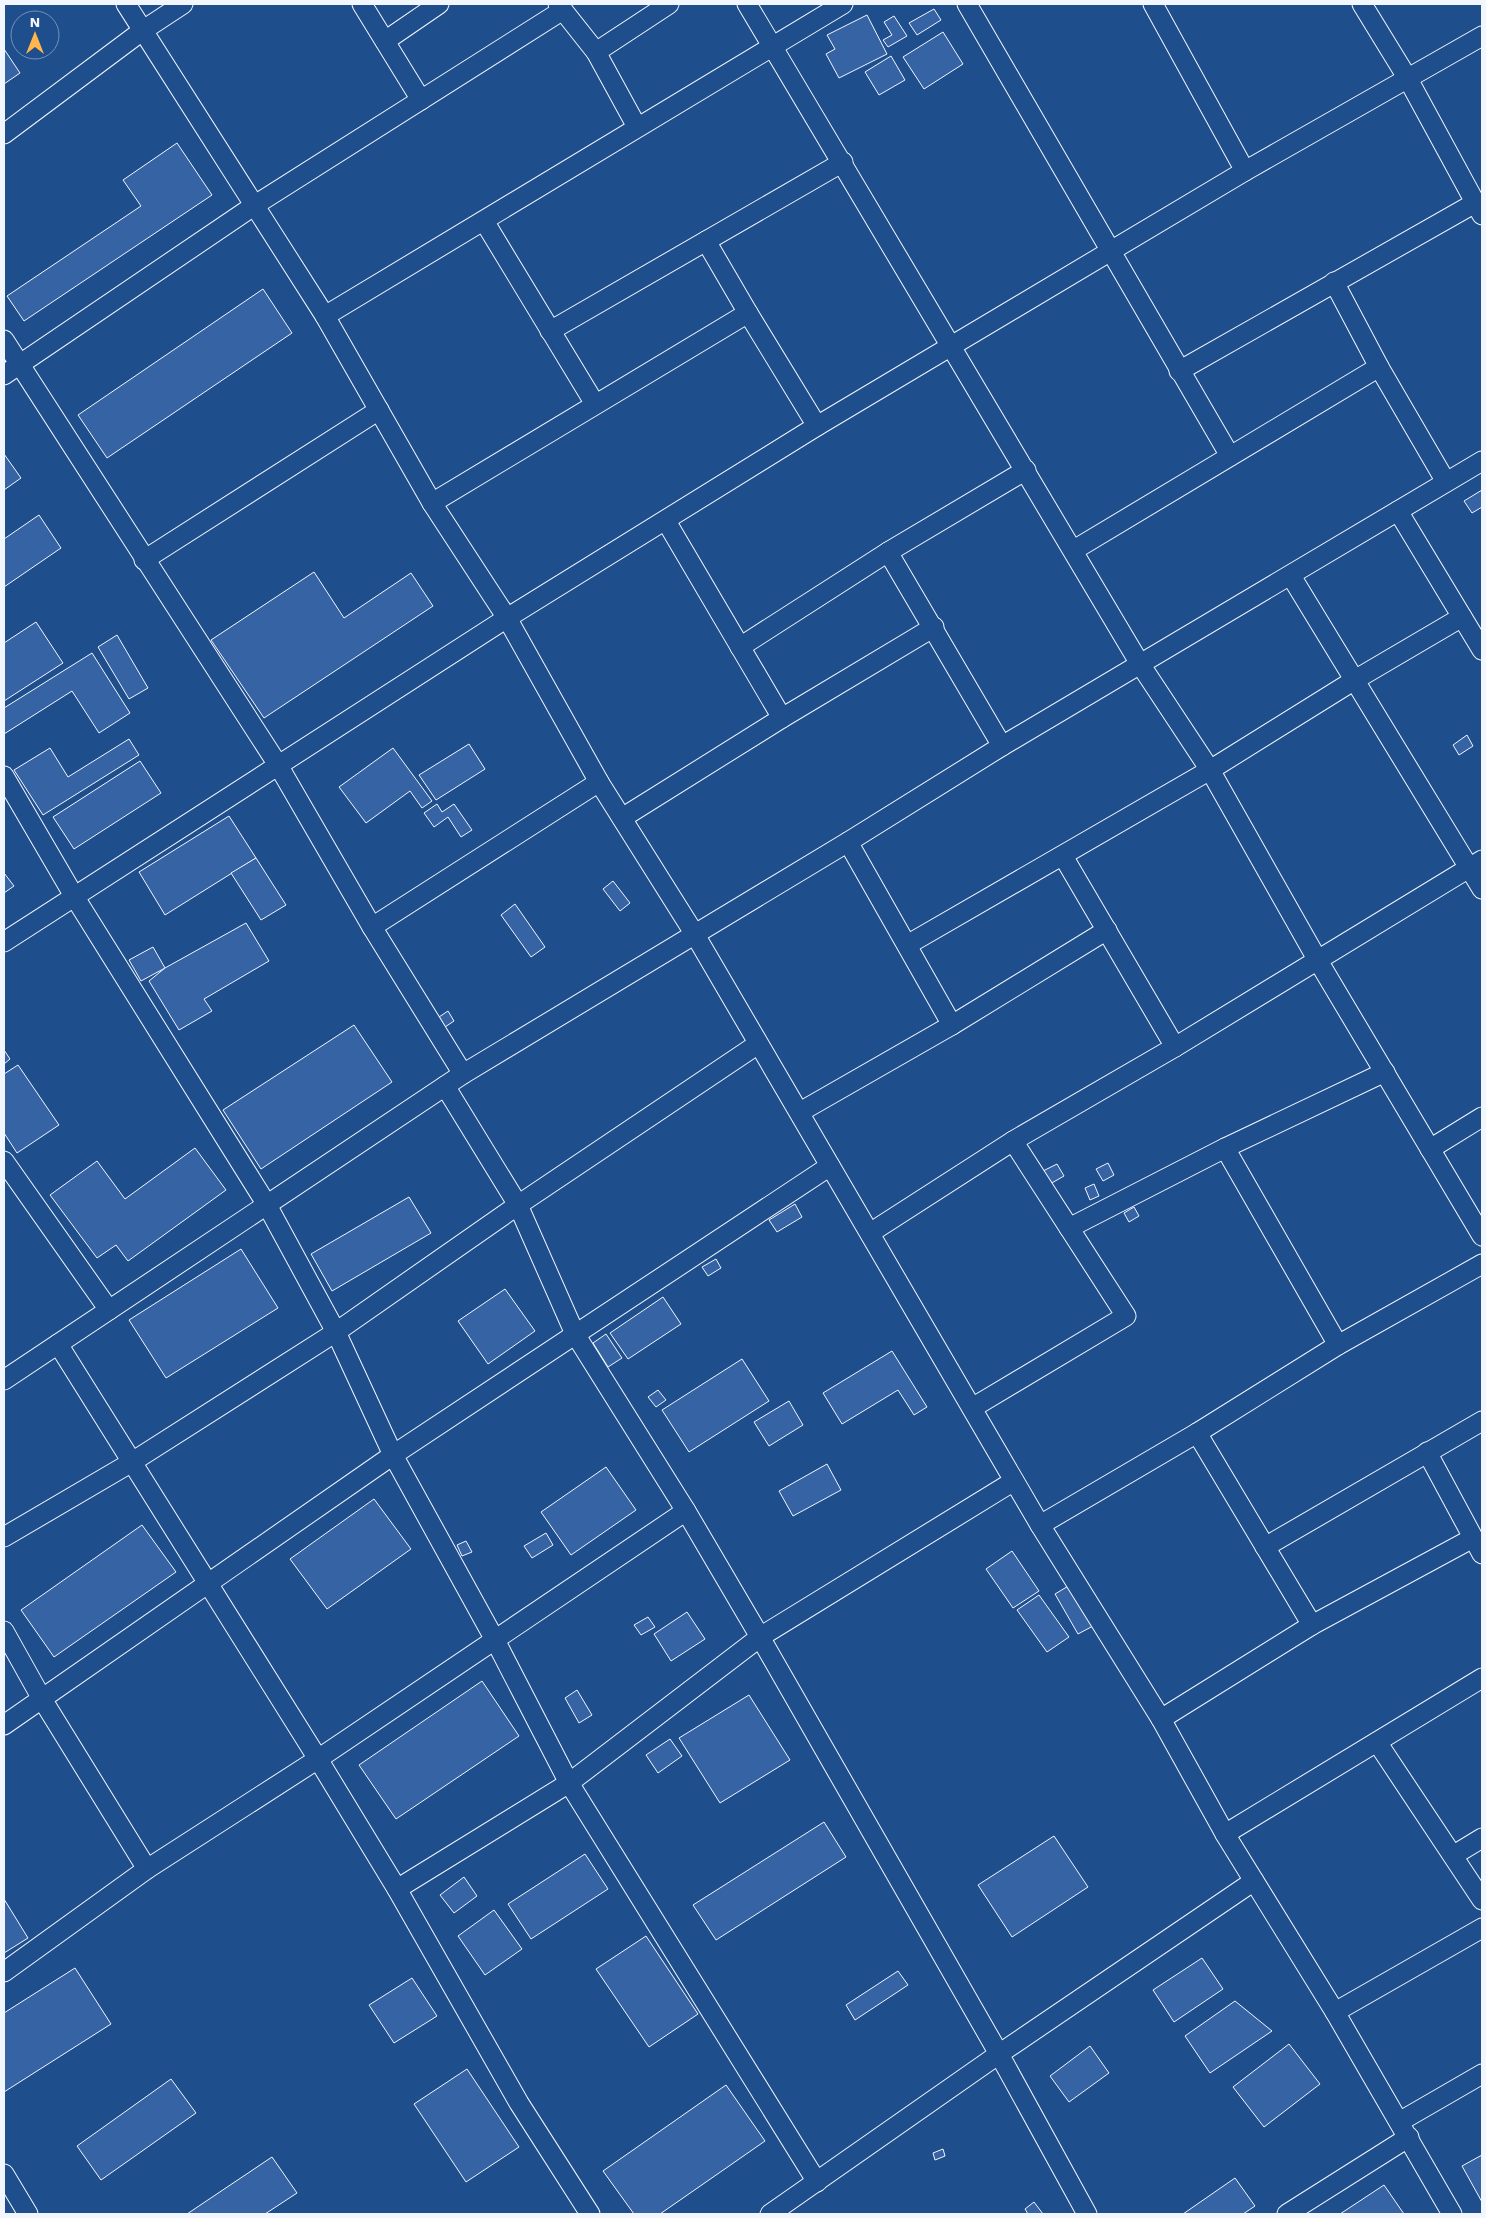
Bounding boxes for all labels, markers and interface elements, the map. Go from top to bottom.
north arrow [10,10,60,60]
text: N [30,14,40,30]

